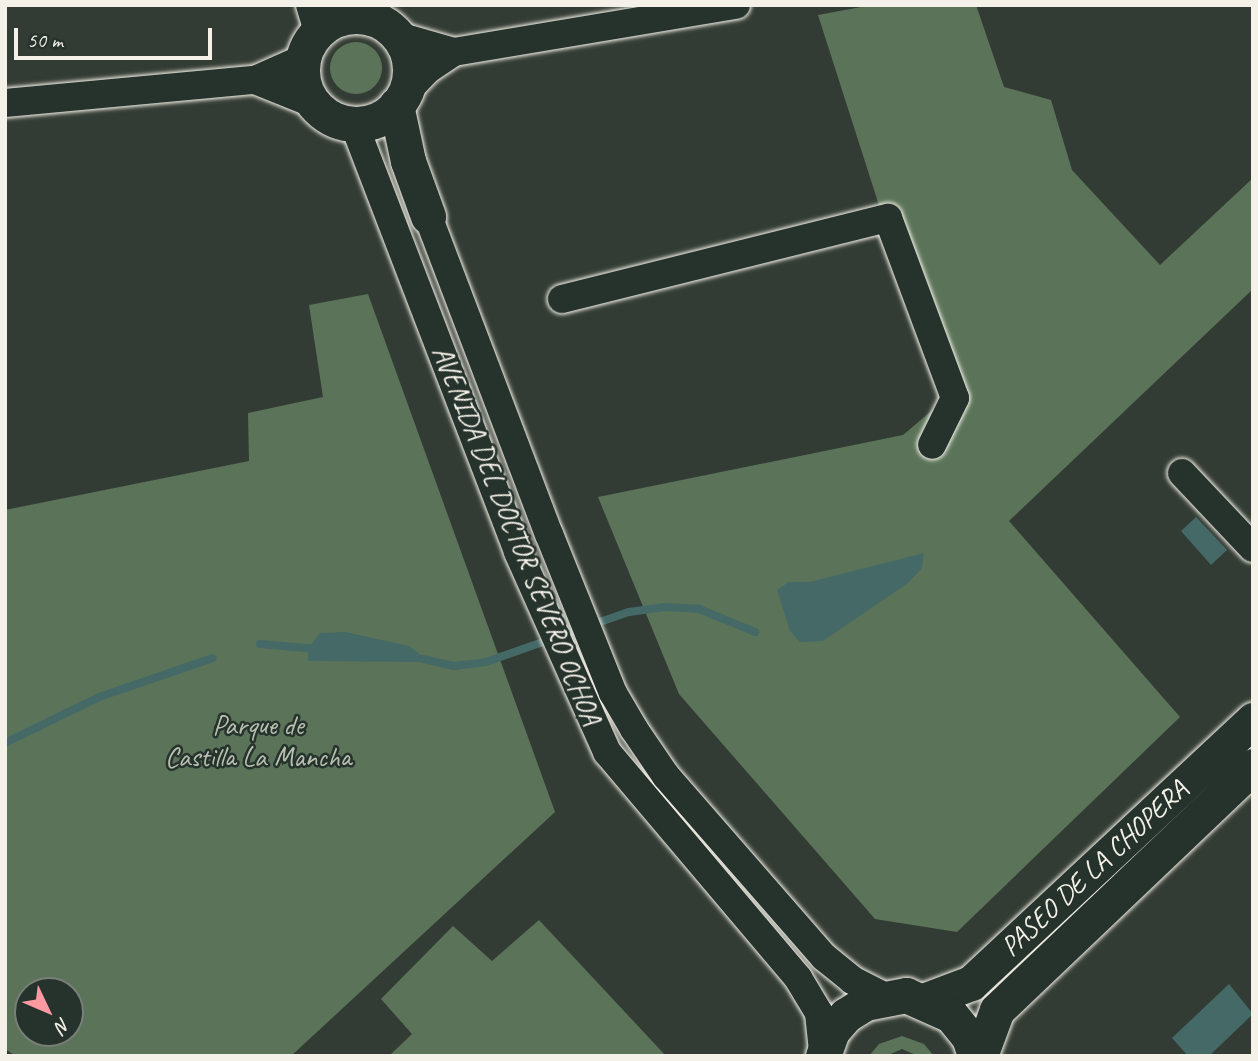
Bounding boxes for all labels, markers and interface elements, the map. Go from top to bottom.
scale bar [18,14,215,58]
text: 50 m [27,27,63,53]
street label: AVENIDA DEL DOCTOR SEVERO OCHOA [425,340,609,730]
park label: Parque de Castilla La Mancha [165,708,351,774]
street label: PASEO DE LA CHOPERA [993,773,1195,963]
north arrow [14,977,84,1047]
text: N [50,1013,75,1038]

